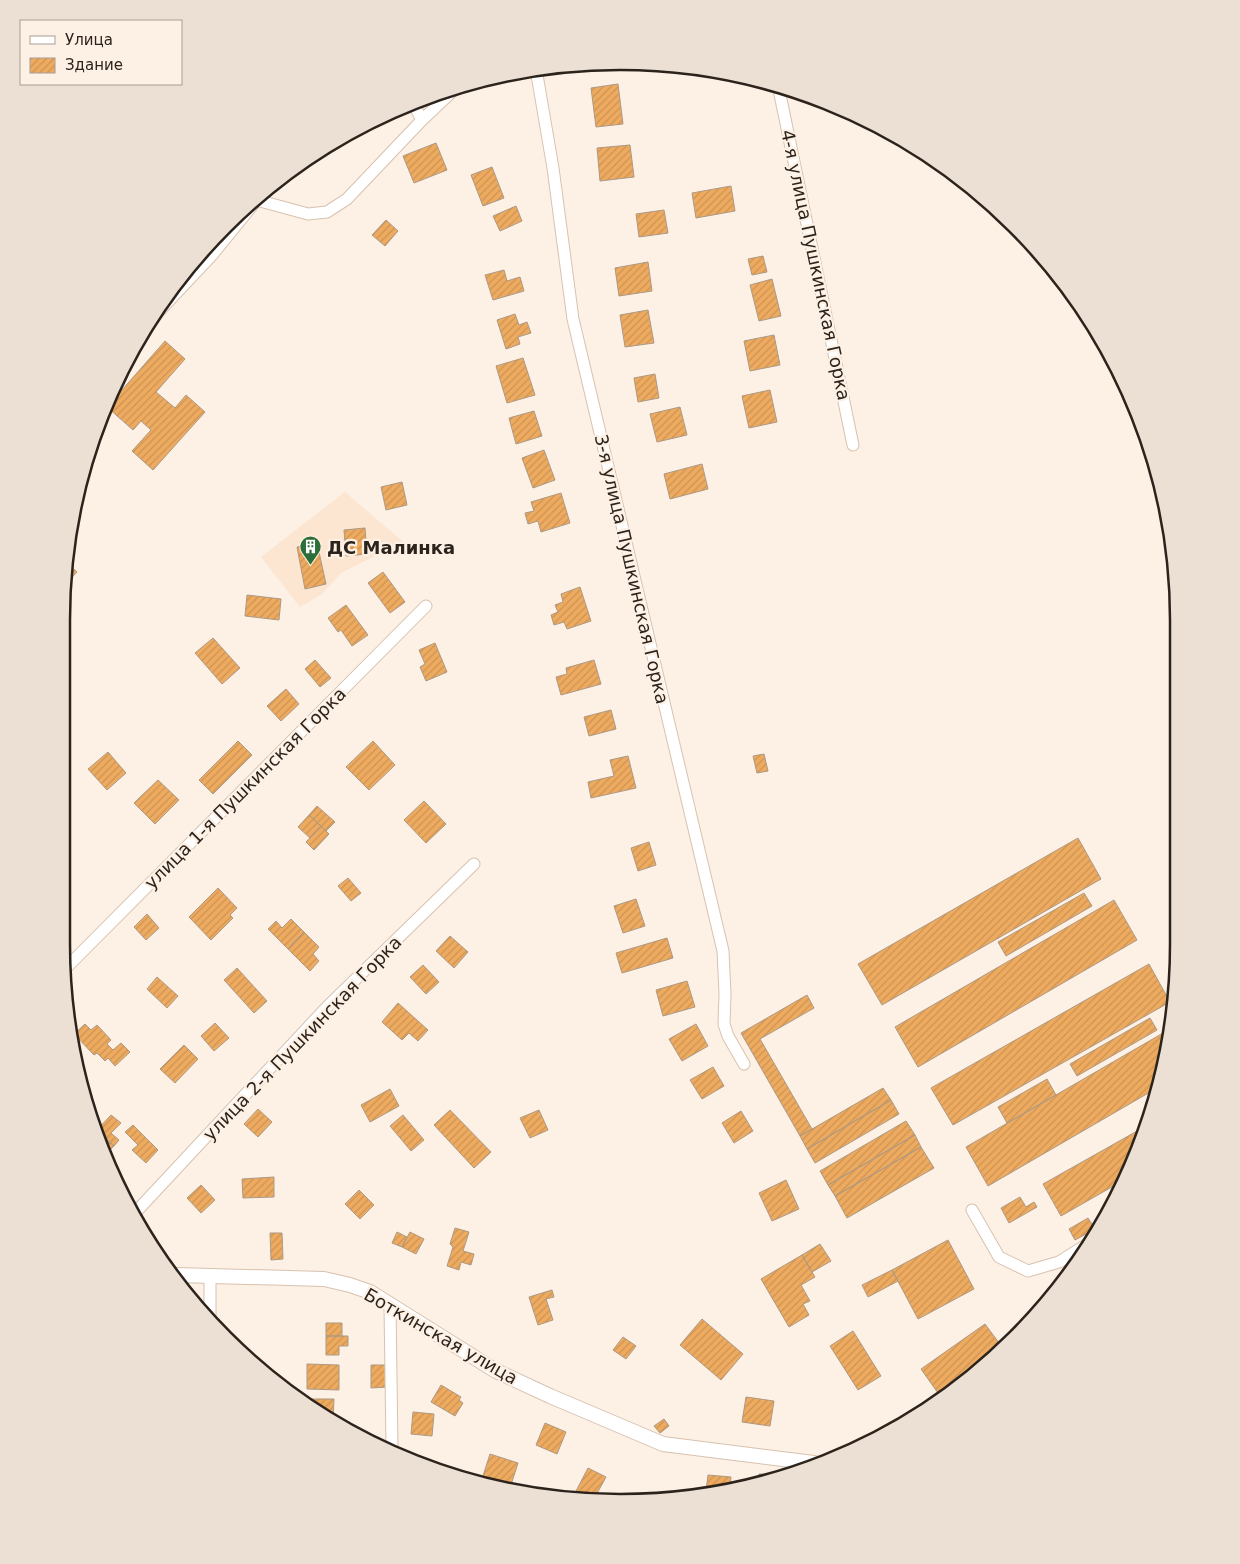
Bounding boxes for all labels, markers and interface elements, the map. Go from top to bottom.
legend [20,20,182,85]
text: Улица [65,31,113,49]
text: Здание [65,56,123,74]
street label: 4-я улица Пушкинская Горка [777,128,855,402]
street label: 3-я улица Пушкинская Горка [591,432,673,706]
building icon: ДС Малинка [299,535,323,566]
place label: ДС Малинка [327,537,455,558]
street label: улица 1-я Пушкинская Горка [140,683,350,893]
street label: улица 2-я Пушкинская Горка [199,931,405,1145]
street label: Боткинская улица [361,1283,521,1389]

